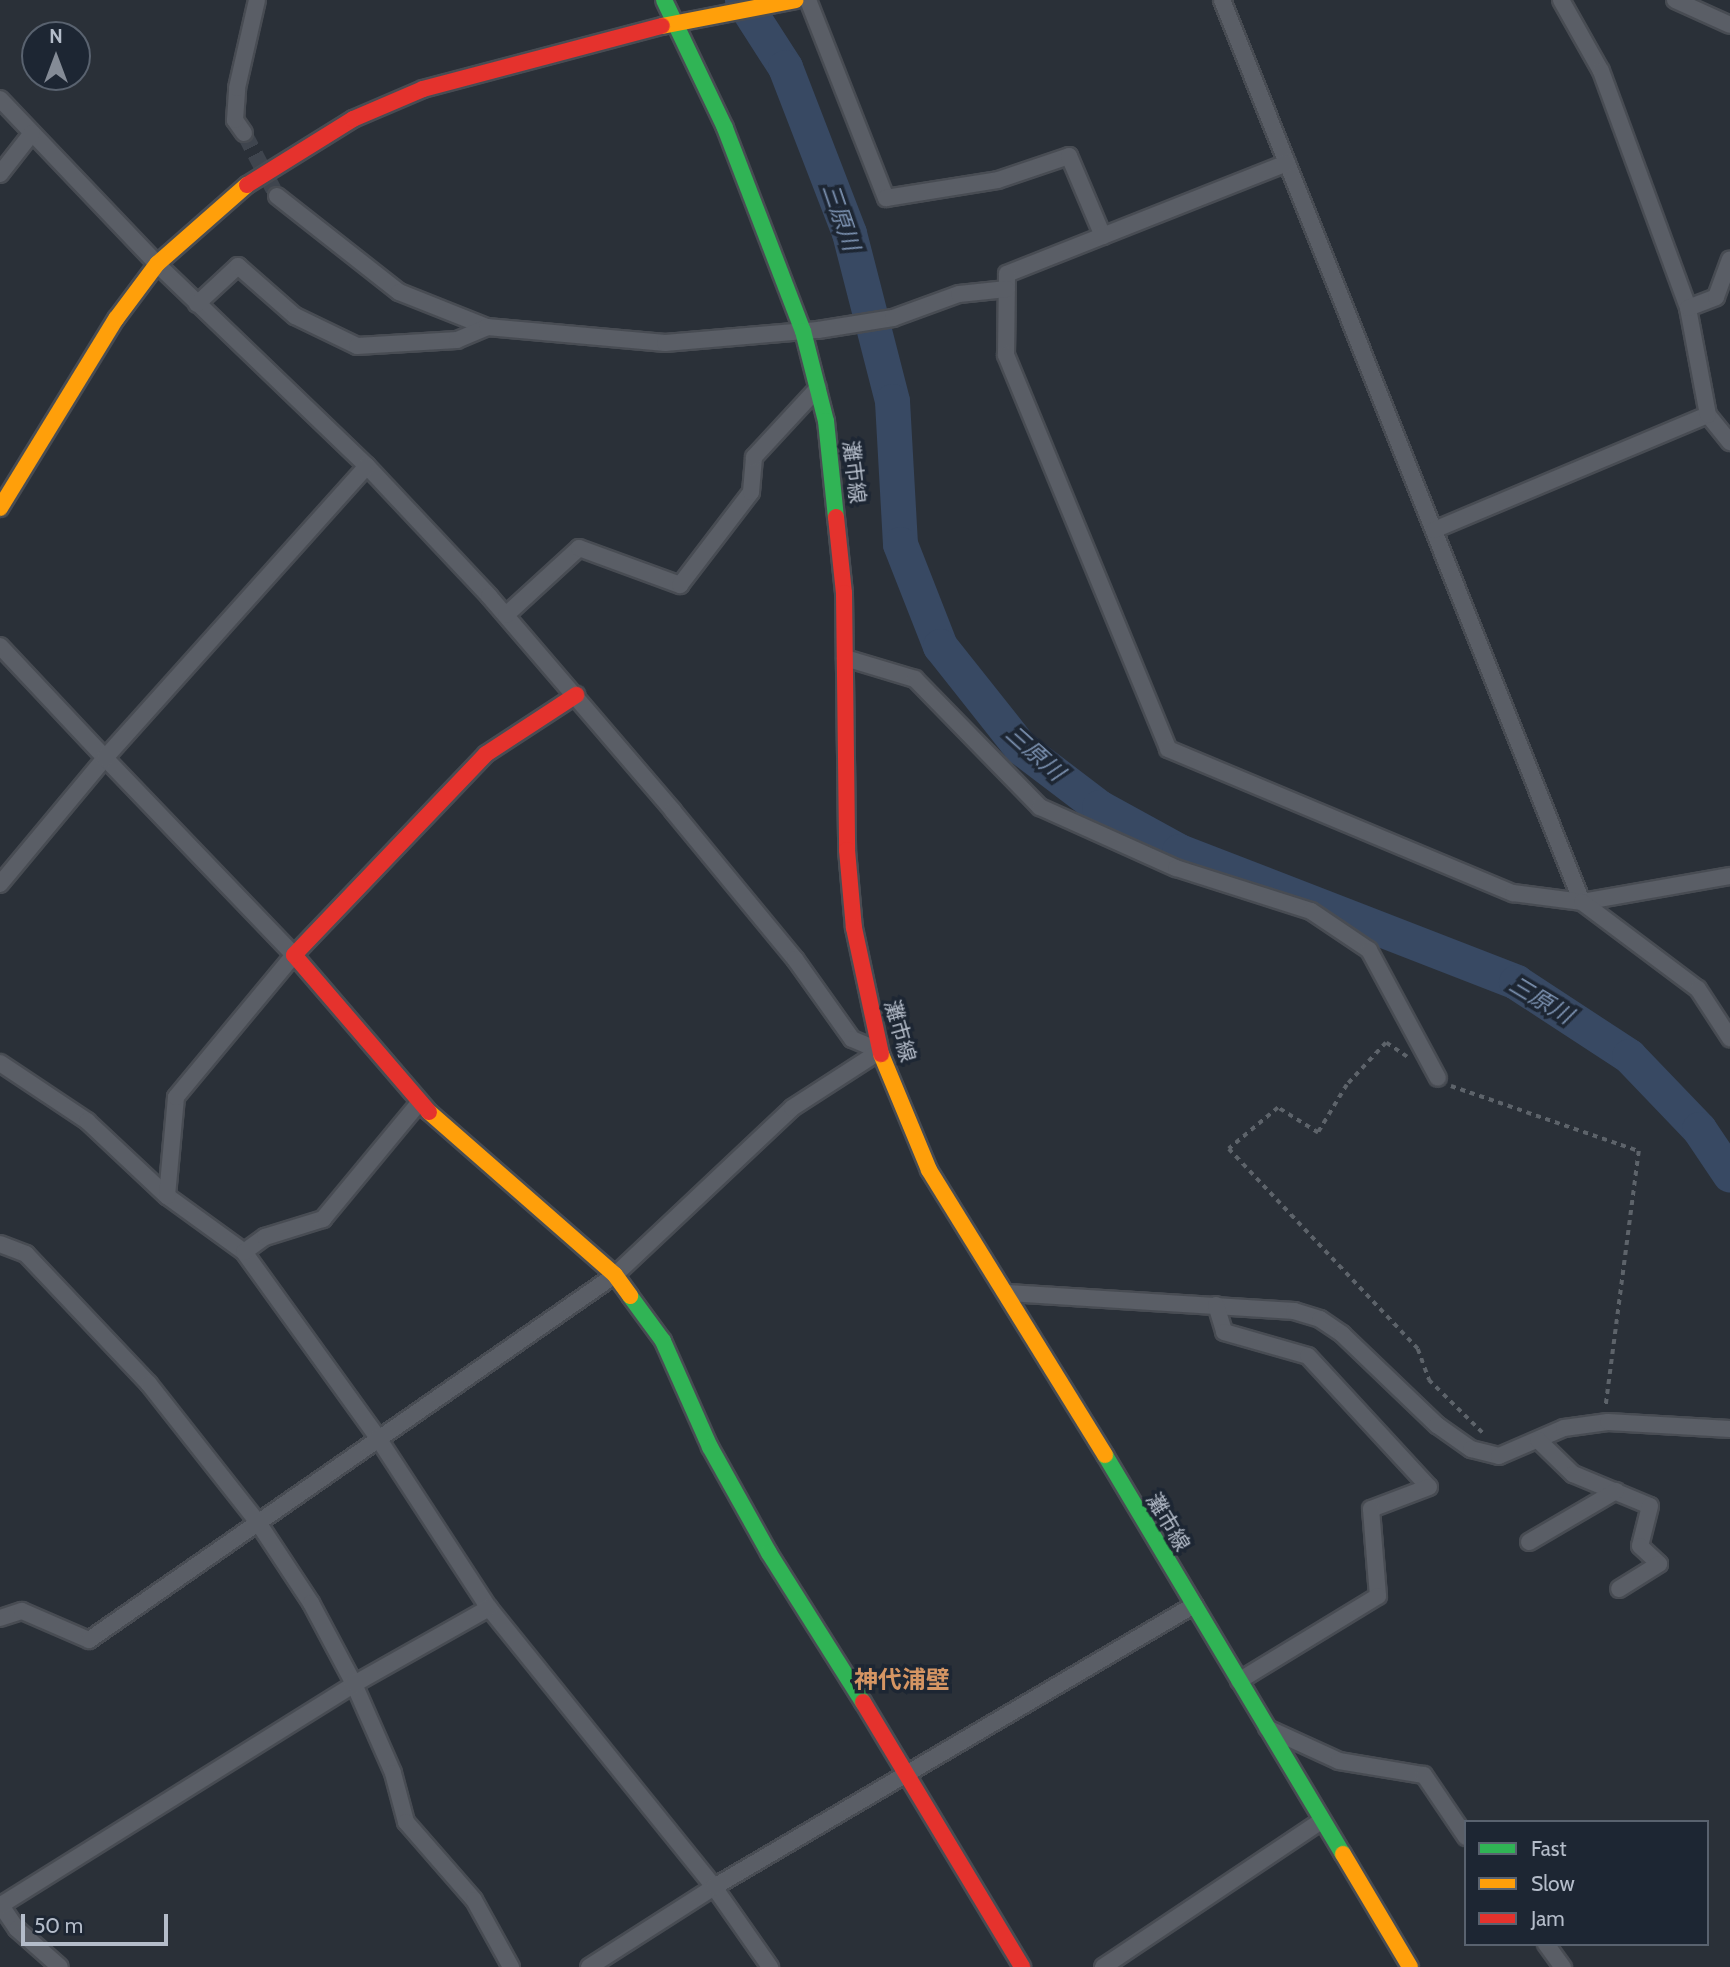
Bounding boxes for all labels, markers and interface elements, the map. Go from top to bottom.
north arrow [21,21,91,91]
text: N [49,25,63,48]
water label: 三原川 [817,180,865,254]
street label: 灘市線 [838,439,870,505]
water label: 三原川 [1000,720,1070,786]
water label: 三原川 [1504,970,1578,1030]
street label: 灘市線 [879,997,921,1065]
street label: 灘市線 [1141,1489,1195,1555]
district label: 神代浦壁 [854,1666,950,1694]
legend [1464,1820,1709,1946]
text: Fast [1531,1836,1567,1861]
text: Slow [1531,1871,1575,1896]
scale bar [24,1900,172,1944]
text: Jam [1531,1906,1565,1931]
text: 50 m [34,1913,83,1938]

